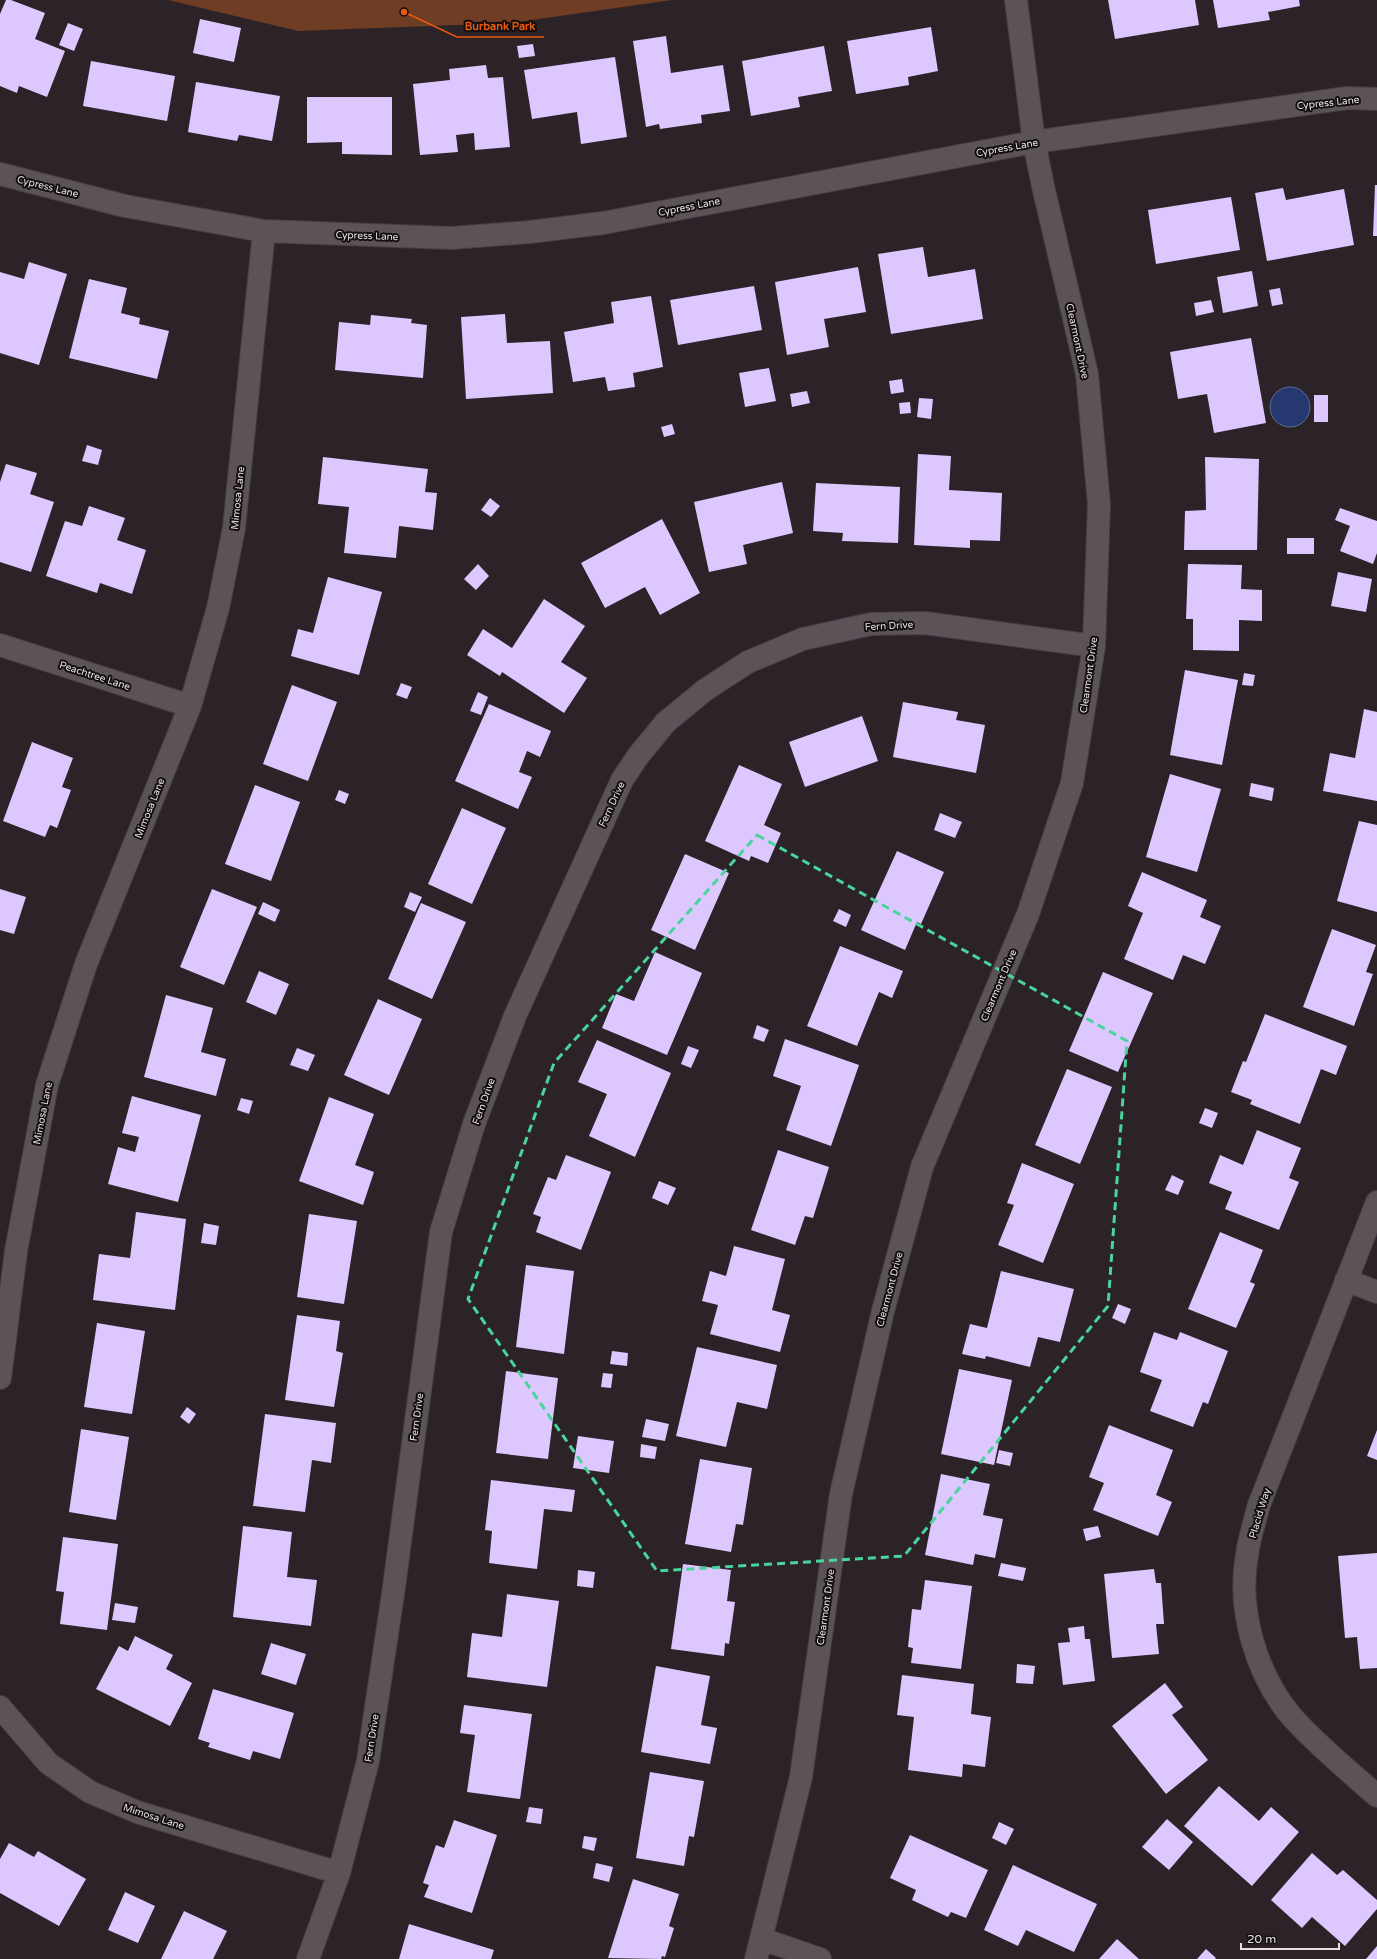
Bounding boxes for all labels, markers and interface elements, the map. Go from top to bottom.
callout: Burbank Park [457,14,544,37]
text: Burbank Park [465,20,535,33]
street label: Cypress Lane [1296,94,1360,112]
street label: Cypress Lane [975,137,1039,159]
street label: Cypress Lane [16,174,80,200]
street label: Cypress Lane [657,195,721,219]
street label: Cypress Lane [335,229,399,243]
street label: Clearmont Drive [1063,302,1091,380]
street label: Mimosa Lane [229,466,247,530]
street label: Fern Drive [865,619,914,633]
street label: Clearmont Drive [1078,636,1100,714]
street label: Peachtree Lane [58,659,132,693]
street label: Mimosa Lane [132,776,168,840]
street label: Fern Drive [596,780,628,829]
street label: Clearmont Drive [978,947,1020,1023]
street label: Fern Drive [470,1076,498,1126]
street label: Mimosa Lane [31,1081,55,1145]
street label: Clearmont Drive [874,1250,906,1328]
street label: Fern Drive [408,1392,426,1442]
street label: Placid Way [1247,1486,1273,1540]
street label: Clearmont Drive [815,1568,837,1646]
street label: Fern Drive [362,1713,382,1763]
street label: Mimosa Lane [122,1801,186,1833]
scale bar [1241,1925,1339,1951]
text: 20 m [1247,1932,1276,1946]

